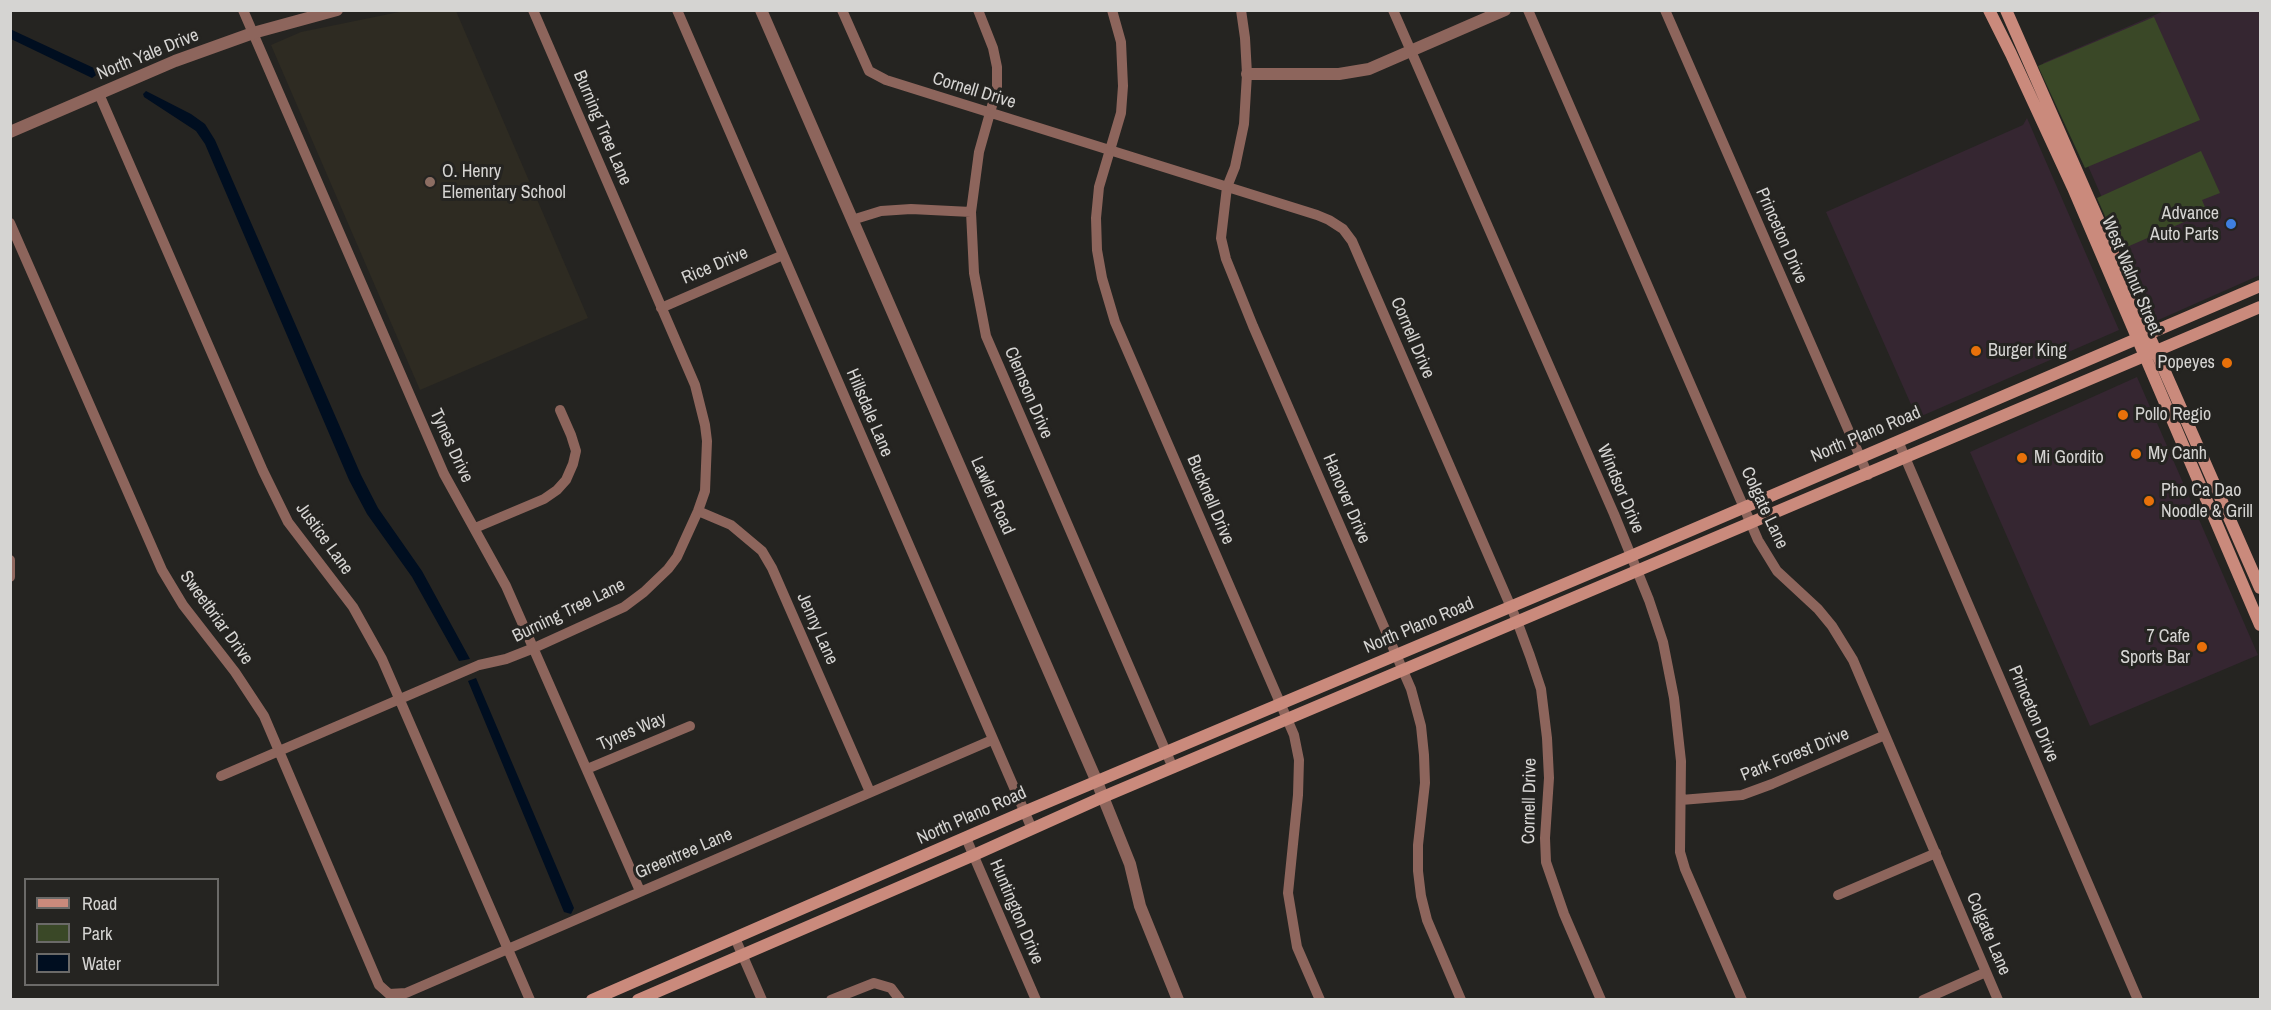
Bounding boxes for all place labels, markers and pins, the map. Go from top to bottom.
place label: O. Henry Elementary School [442,161,566,204]
marker: O. Henry Elementary School [423,175,437,189]
place label: Advance Auto Parts [2150,203,2219,246]
marker: Advance Auto Parts [2224,217,2238,231]
place label: Burger King [1988,340,2067,362]
marker: Burger King [1969,344,1983,358]
place label: Popeyes [2158,352,2215,374]
marker: Popeyes [2220,356,2234,370]
place label: Pollo Regio [2135,404,2211,426]
marker: Pollo Regio [2116,408,2130,422]
place label: My Canh [2148,443,2207,465]
place label: Mi Gordito [2034,447,2104,469]
marker: My Canh [2129,447,2143,461]
marker: Mi Gordito [2015,451,2029,465]
place label: Pho Ca Dao Noodle & Grill [2161,480,2253,522]
marker: Pho Ca Dao Noodle & Grill [2142,494,2156,508]
place label: 7 Cafe Sports Bar [2120,626,2190,668]
marker: 7 Cafe Sports Bar [2195,640,2209,654]

